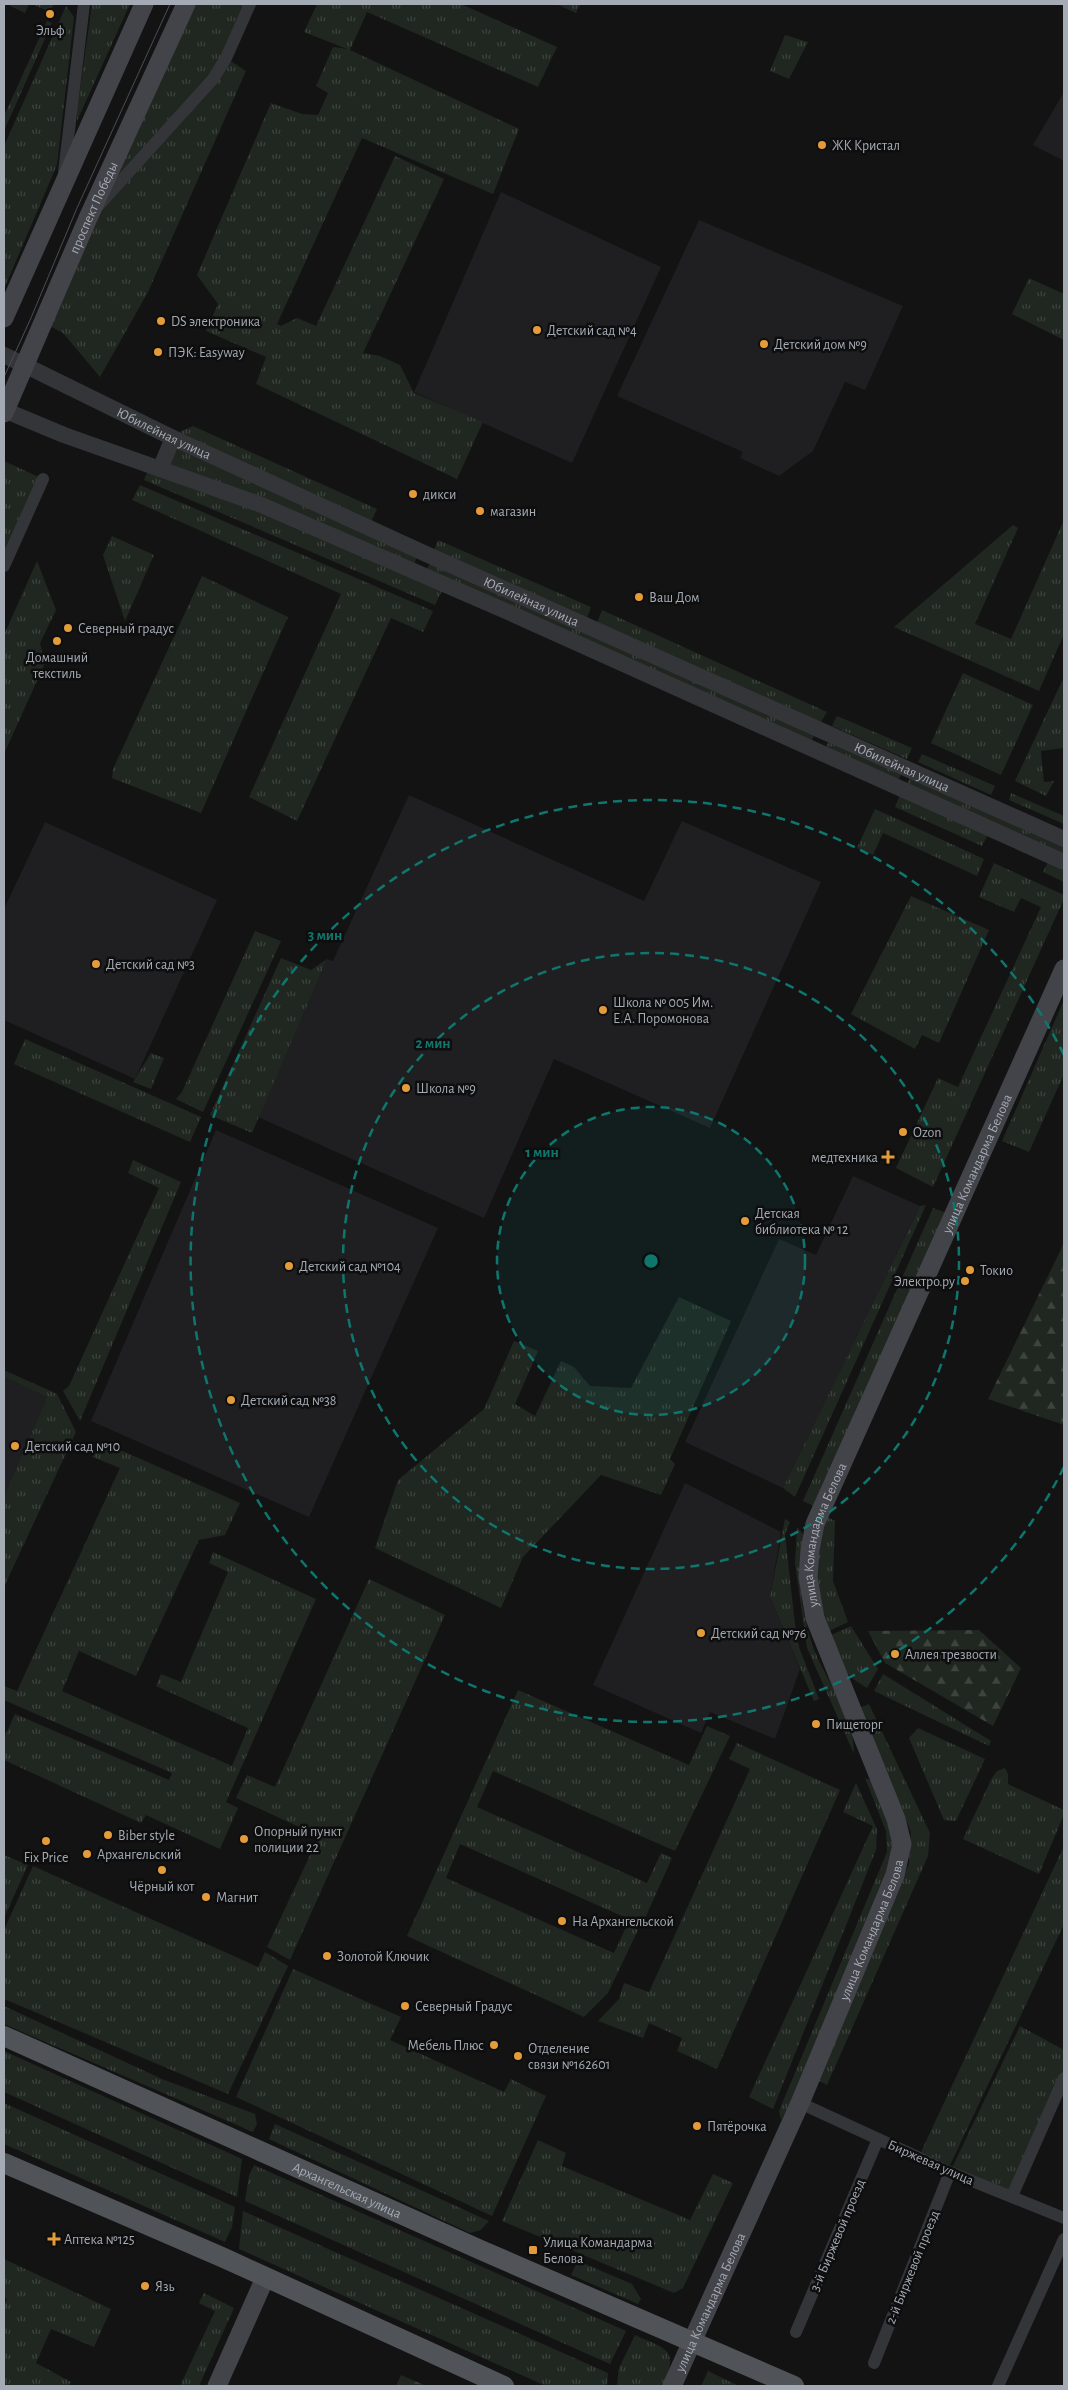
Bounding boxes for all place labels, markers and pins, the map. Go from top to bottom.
marker: Эльф [44,8,56,20]
place label: Эльф [36,24,64,38]
marker: ЖК Кристал [816,139,828,151]
place label: ЖК Кристал [832,139,900,153]
marker: DS электроника [155,315,167,327]
place label: DS электроника [171,315,261,329]
marker: Детский сад №4 [531,324,543,336]
place label: Детский сад №4 [547,324,637,338]
marker: Детский дом №9 [758,338,770,350]
place label: Детский дом №9 [774,338,867,352]
marker: ПЭК: Easyway [152,346,164,358]
place label: ПЭК: Easyway [168,346,245,360]
marker: дикси [407,488,419,500]
place label: дикси [423,488,456,502]
marker: магазин [474,505,486,517]
place label: магазин [490,505,536,519]
marker: Ваш Дом [633,591,645,603]
place label: Ваш Дом [649,591,700,605]
marker: Северный градус [62,622,74,634]
place label: Северный градус [78,622,174,636]
marker: Домашний текстиль [51,635,63,647]
place label: Домашний текстиль [26,651,88,681]
marker: Детский сад №3 [90,958,102,970]
place label: Детский сад №3 [106,958,195,972]
place label: Школа № 005 Им. Е.А. Поромонова [613,996,713,1026]
marker: Школа № 005 Им. Е.А. Поромонова [597,1004,609,1016]
marker: Школа №9 [400,1082,412,1094]
place label: Школа №9 [416,1082,476,1096]
marker: Ozon [897,1126,909,1138]
place label: Ozon [913,1126,941,1140]
place label: медтехника [811,1151,879,1165]
marker: медтехника [882,1151,894,1163]
place label: Детская библиотека № 12 [755,1207,848,1237]
marker: Детская библиотека № 12 [739,1215,751,1227]
centre of rings [642,1252,660,1270]
marker: Детский сад №104 [283,1260,295,1272]
place label: Детский сад №104 [299,1260,401,1274]
marker: Токио [964,1264,976,1276]
place label: Токио [980,1264,1013,1278]
place label: Электро.ру [894,1275,955,1289]
marker: Электро.ру [959,1275,971,1287]
marker: Детский сад №38 [225,1394,237,1406]
place label: Детский сад №38 [241,1394,336,1408]
marker: Детский сад №10 [9,1440,21,1452]
place label: Детский сад №10 [25,1440,120,1454]
marker: Детский сад №76 [695,1627,707,1639]
place label: Детский сад №76 [711,1627,806,1641]
marker: Аллея трезвости [889,1648,901,1660]
place label: Аллея трезвости [905,1648,997,1662]
marker: Пищеторг [810,1718,822,1730]
place label: Пищеторг [826,1718,883,1732]
place label: Опорный пункт полиции 22 [254,1825,343,1855]
marker: Biber style [102,1829,114,1841]
place label: Biber style [118,1829,175,1843]
marker: Опорный пункт полиции 22 [238,1833,250,1845]
marker: Fix Price [40,1835,52,1847]
marker: Архангельский [81,1848,93,1860]
place label: Архангельский [97,1848,181,1862]
place label: Fix Price [24,1851,68,1865]
marker: Чёрный кот [156,1864,168,1876]
place label: Чёрный кот [130,1880,195,1894]
marker: Магнит [200,1891,212,1903]
place label: Магнит [216,1891,259,1905]
marker: На Архангельской [556,1915,568,1927]
place label: На Архангельской [572,1915,674,1929]
marker: Золотой Ключик [321,1950,333,1962]
place label: Золотой Ключик [337,1950,430,1964]
marker: Северный Градус [399,2000,411,2012]
place label: Северный Градус [415,2000,513,2014]
place label: Мебель Плюс [408,2039,484,2053]
marker: Мебель Плюс [488,2039,500,2051]
place label: Отделение связи №162601 [528,2042,610,2072]
marker: Отделение связи №162601 [512,2050,524,2062]
marker: Пятёрочка [691,2120,703,2132]
place label: Пятёрочка [707,2120,767,2134]
marker: Аптека №125 [48,2233,60,2245]
place label: Аптека №125 [64,2233,135,2247]
place label: Улица Командарма Белова [543,2236,653,2266]
marker: Улица Командарма Белова [527,2244,539,2256]
marker: Язь [139,2280,151,2292]
place label: Язь [155,2280,174,2294]

